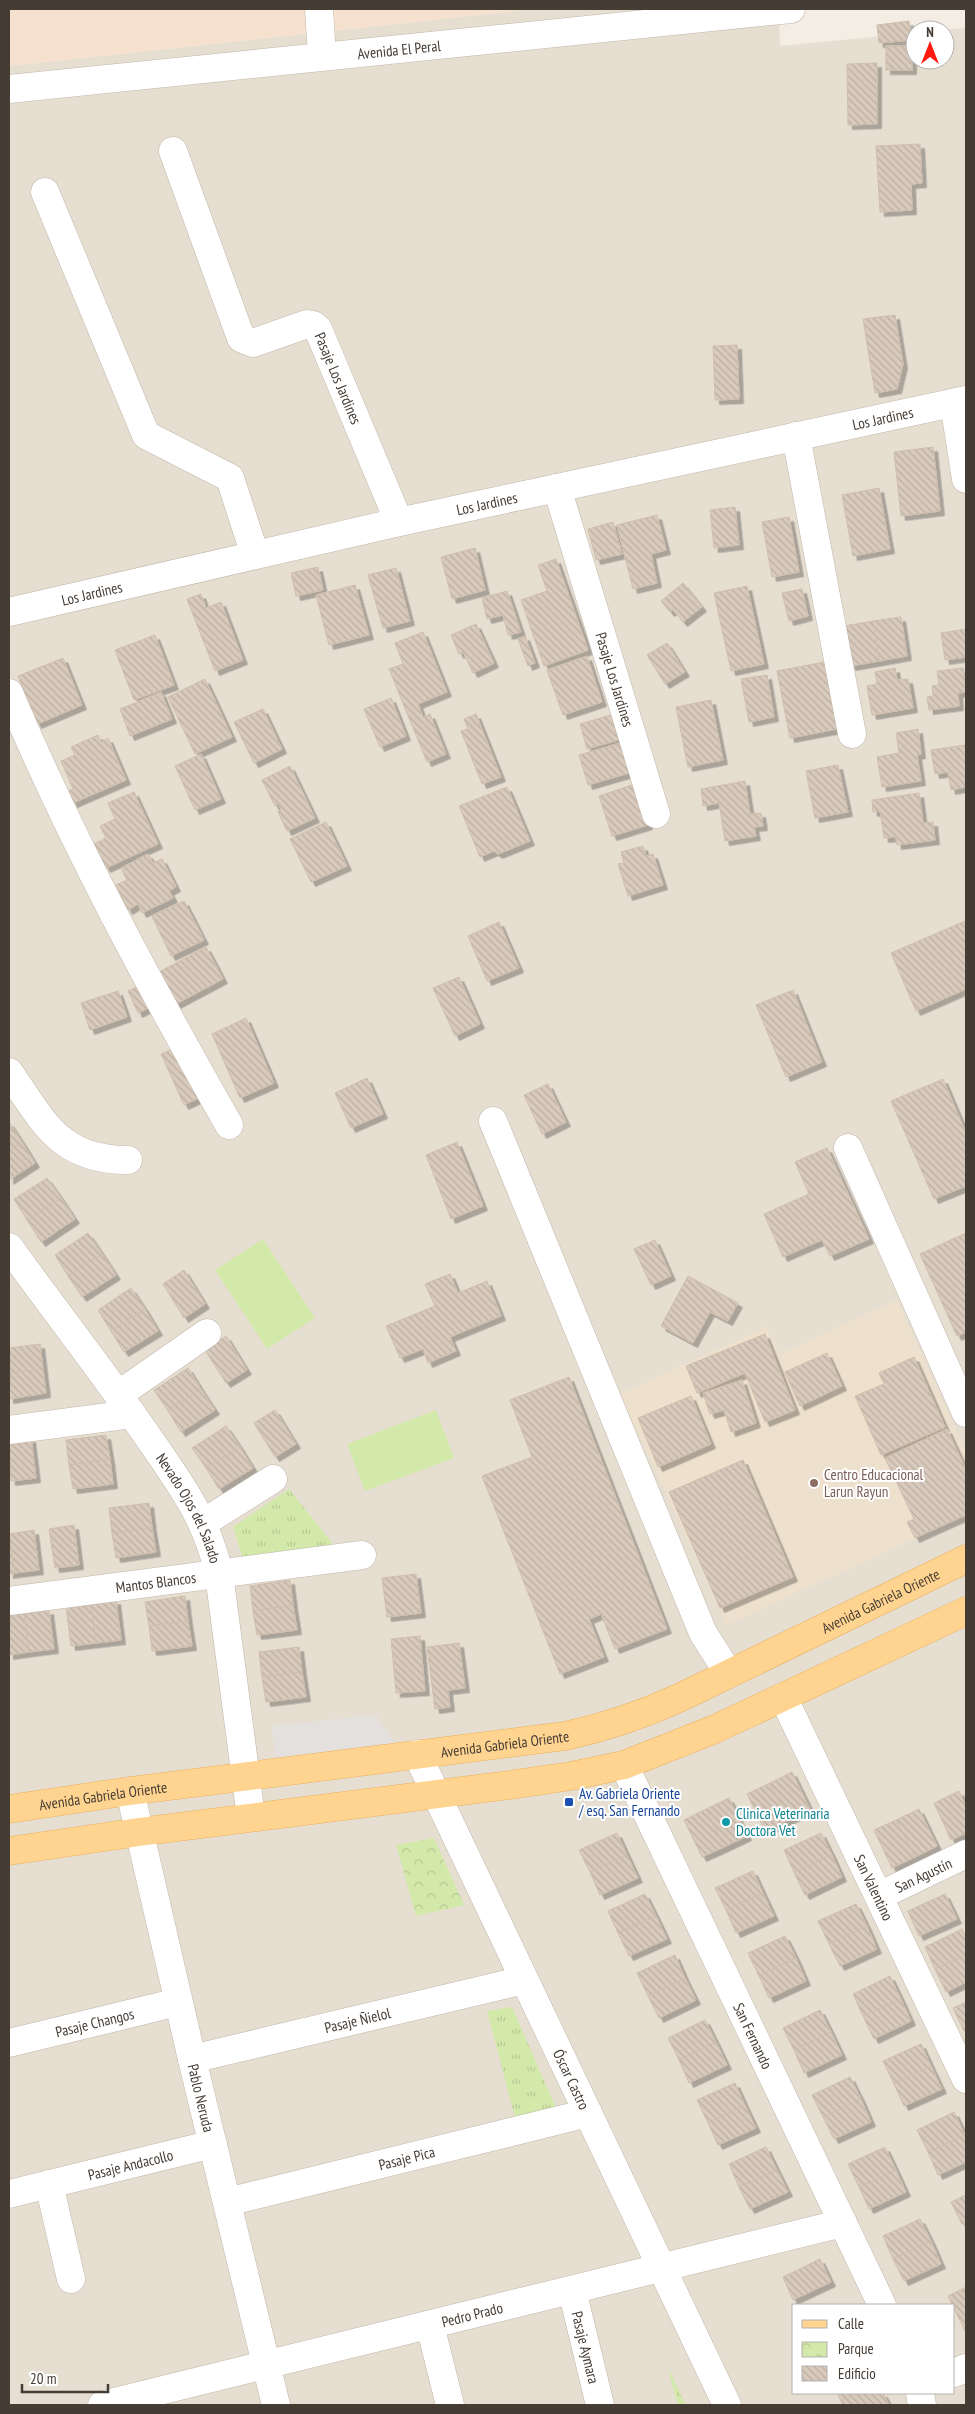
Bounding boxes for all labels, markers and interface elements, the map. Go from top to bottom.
north arrow [905,20,955,70]
text: N [926,23,934,41]
street label: Avenida El Peral [356,35,442,63]
street label: Pasaje Los Jardines [311,329,366,427]
street label: Los Jardines [851,402,915,434]
street label: Los Jardines [455,487,519,519]
street label: Los Jardines [60,577,124,609]
street label: Pasaje Los Jardines [592,630,638,729]
street label: Nevado Ojos del Salado [152,1449,225,1565]
place label: Centro Educacional Larun Rayun [824,1465,924,1501]
marker: Centro Educacional Larun Rayun [808,1477,820,1489]
street label: Avenida Gabriela Oriente [818,1564,943,1637]
street label: Mantos Blancos [114,1567,197,1597]
street label: Avenida Gabriela Oriente [439,1726,571,1761]
street label: Avenida Gabriela Oriente [38,1777,168,1814]
place label: Av. Gabriela Oriente / esq. San Fernando [578,1784,680,1820]
marker: Av. Gabriela Oriente / esq. San Fernando [563,1796,575,1808]
place label: Clinica Veterinaria Doctora Vet [736,1804,830,1840]
marker: Clinica Veterinaria Doctora Vet [720,1816,732,1828]
street label: San Valentino [850,1851,898,1923]
street label: San Agustín [892,1853,955,1896]
street label: San Fernando [729,2000,777,2072]
street label: Pasaje Ñielol [323,2003,393,2037]
street label: Pasaje Changos [53,2004,136,2041]
street label: Óscar Castro [549,2046,594,2112]
street label: Pablo Neruda [184,2062,219,2134]
street label: Pasaje Pica [376,2142,437,2174]
street label: Pasaje Andacollo [86,2145,175,2184]
street label: Pedro Prado [439,2297,505,2331]
legend [792,2304,955,2394]
street label: Pasaje Aymara [568,2309,604,2385]
text: Calle [838,2314,864,2333]
text: Parque [838,2339,874,2358]
scale bar [22,2362,109,2394]
text: Edificio [838,2364,876,2383]
text: 20 m [30,2369,56,2388]

